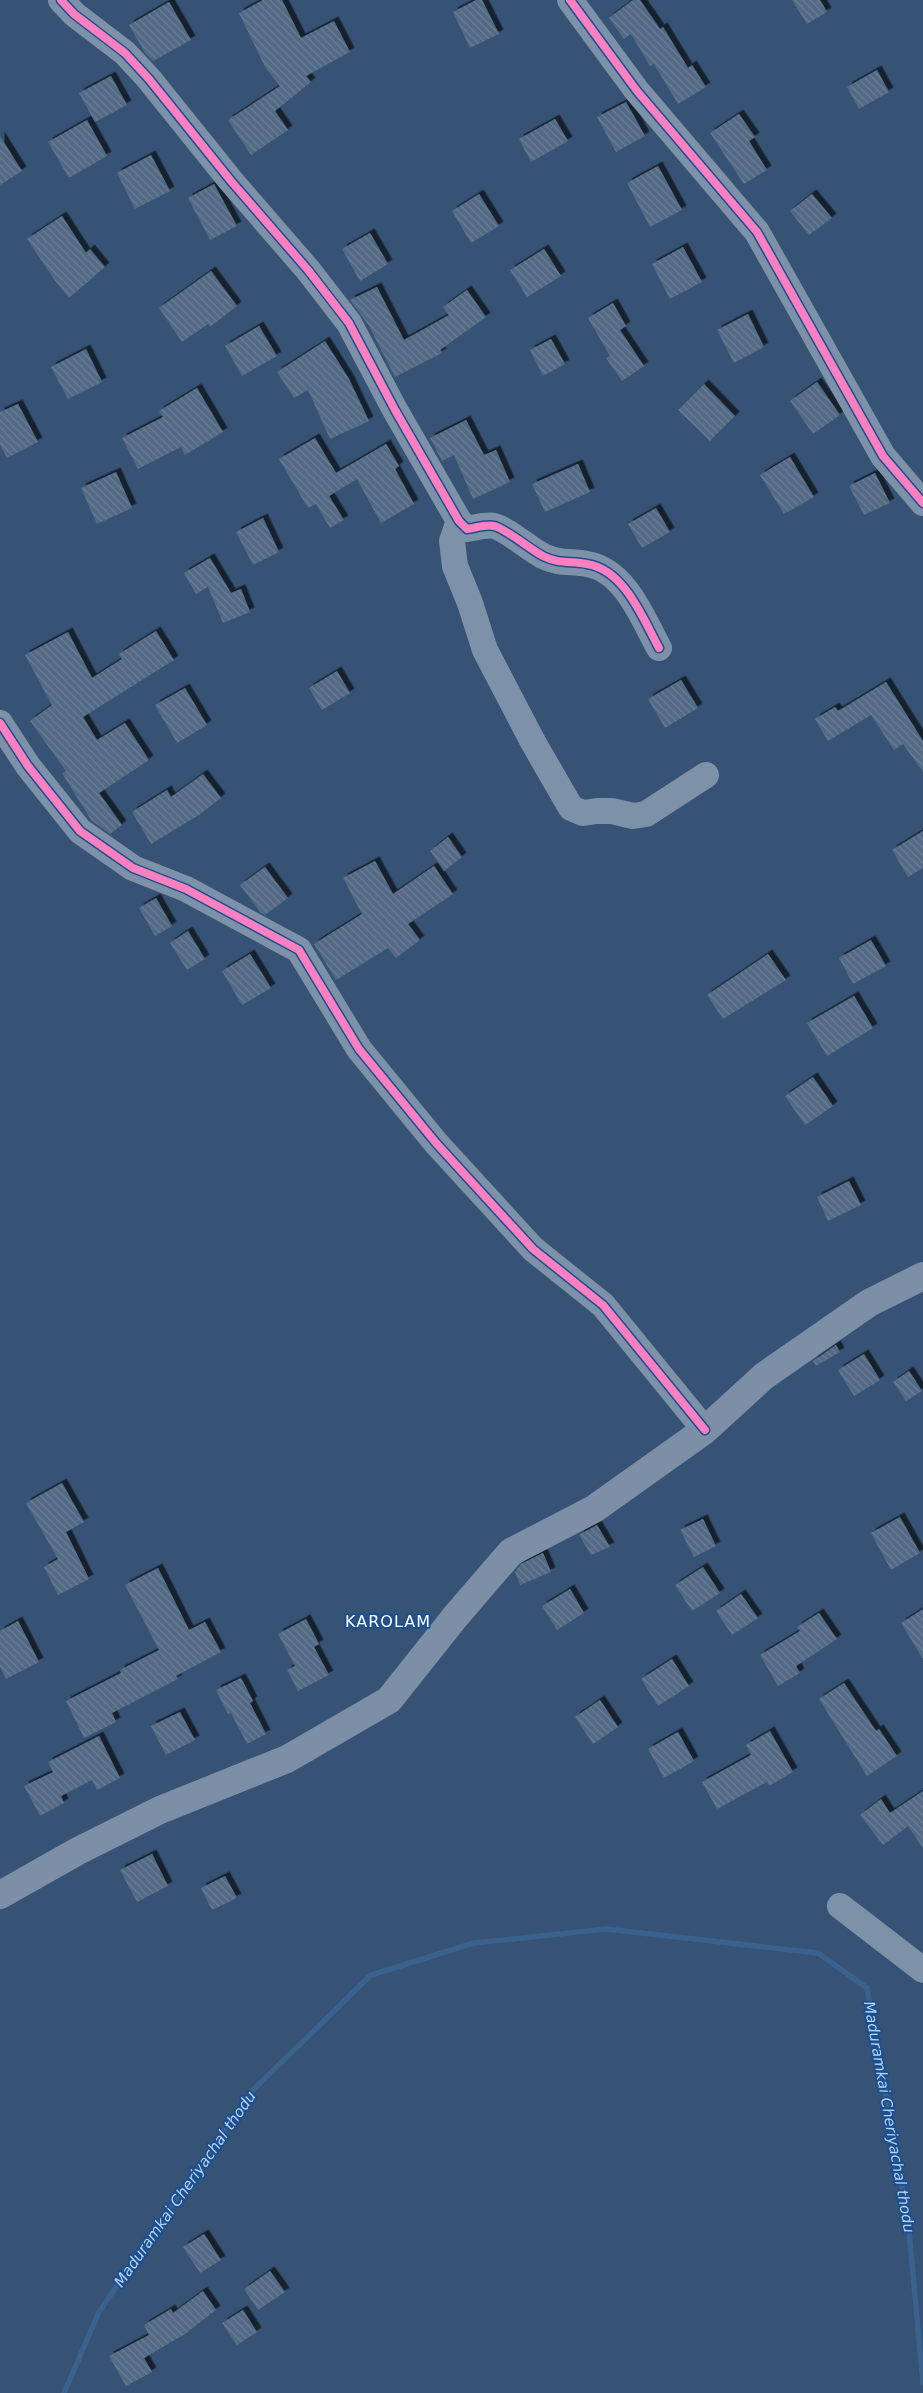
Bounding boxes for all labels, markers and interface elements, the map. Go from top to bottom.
district label: KAROLAM [345,1612,431,1631]
water label: Maduramkai Cheriyachal thodu [860,2000,918,2234]
water label: Maduramkai Cheriyachal thodu [110,2088,260,2290]

